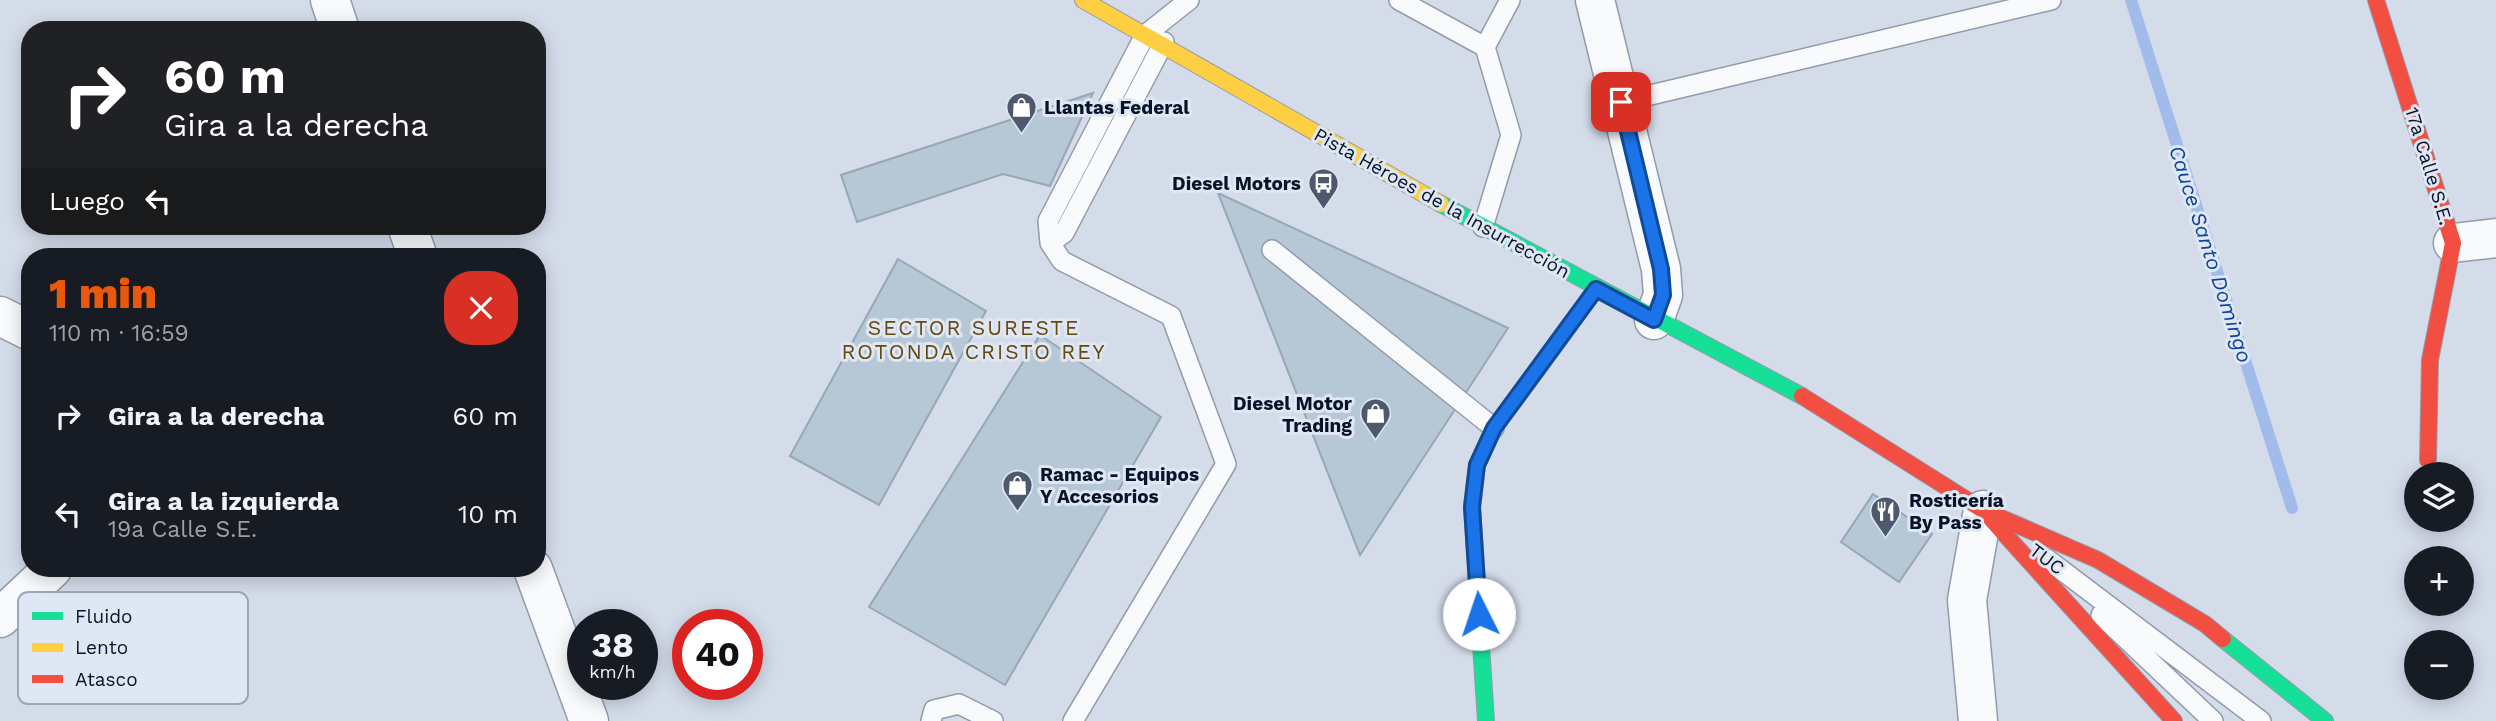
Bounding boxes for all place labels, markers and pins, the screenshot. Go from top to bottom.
pin [1591,72,1651,132]
shop icon: Llantas Federal [1004,90,1038,134]
place label: Llantas Federal [1044,96,1190,119]
bus stop icon: Diesel Motors [1307,166,1341,210]
place label: Diesel Motors [1172,172,1301,195]
place label: Diesel Motor Trading [1233,392,1353,437]
shop icon: Diesel Motor Trading [1358,397,1392,441]
place label: Ramac - Equipos Y Accesorios [1040,463,1199,508]
shop icon: Ramac - Equipos Y Accesorios [1000,468,1034,512]
place label: Rosticería By Pass [1909,489,2004,534]
restaurant icon: Rosticería By Pass [1869,494,1903,538]

